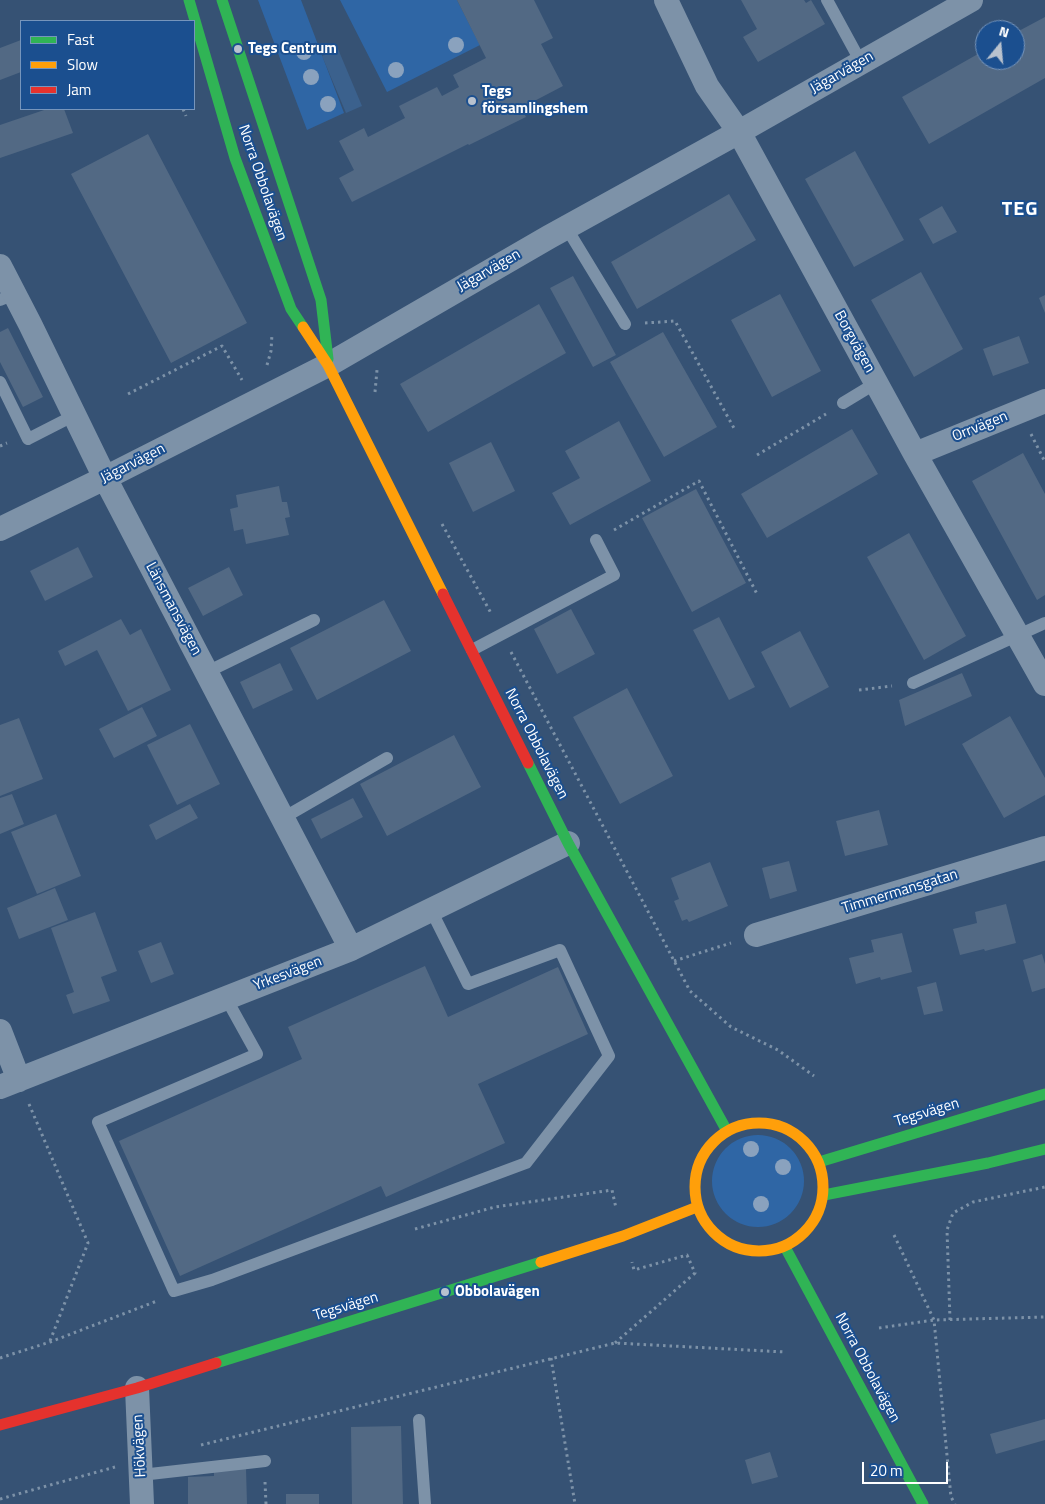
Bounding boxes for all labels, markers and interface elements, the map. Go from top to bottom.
legend [20,20,195,110]
north arrow [975,20,1025,70]
text: N [997,20,1012,43]
text: Fast [67,28,94,51]
place label: Tegs Centrum [248,40,337,58]
marker: Tegs Centrum [232,43,244,55]
street label: Jägarvägen [807,48,877,98]
text: Slow [67,53,98,76]
text: Jam [67,78,91,101]
place label: Tegs församlingshem [482,83,588,118]
marker: Tegs församlingshem [466,95,478,107]
street label: Norra Obbolavägen [234,123,290,243]
district label: TEG [1001,198,1039,222]
street label: Jägarvägen [454,246,524,296]
street label: Borgvägen [830,308,878,376]
street label: Orrvägen [950,408,1010,446]
street label: Jägarvägen [98,440,168,488]
street label: Länsmansvägen [141,559,205,659]
street label: Norra Obbolavägen [500,686,572,802]
street label: Timmermansgatan [840,866,960,918]
street label: Yrkesvägen [251,953,325,995]
street label: Tegsvägen [893,1095,961,1131]
place label: Obbolavägen [455,1283,540,1301]
marker: Obbolavägen [439,1286,451,1298]
street label: Tegsvägen [312,1289,380,1325]
street label: Norra Obbolavägen [831,1310,903,1426]
street label: Hökvägen [129,1414,151,1478]
scale bar [865,1452,951,1484]
text: 20 m [870,1459,903,1482]

